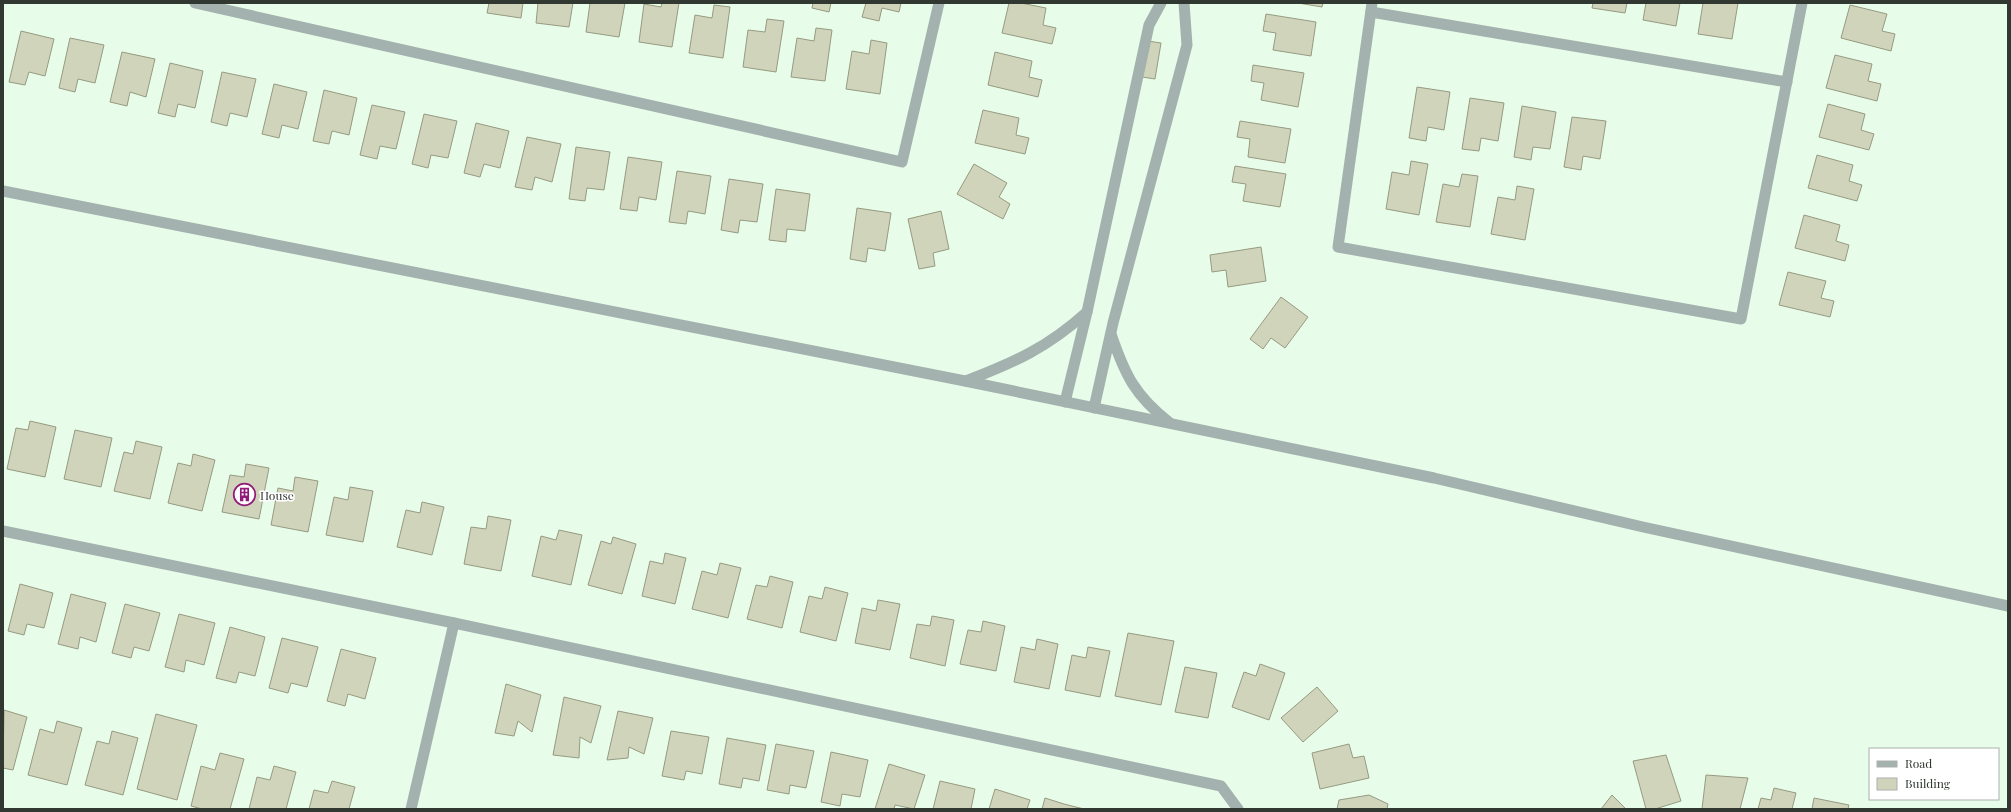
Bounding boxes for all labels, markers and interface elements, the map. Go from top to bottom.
building icon: House [232,482,258,508]
place label: House [260,487,294,503]
legend [1869,748,1999,800]
text: Road [1905,755,1932,771]
text: Building [1905,775,1951,791]

